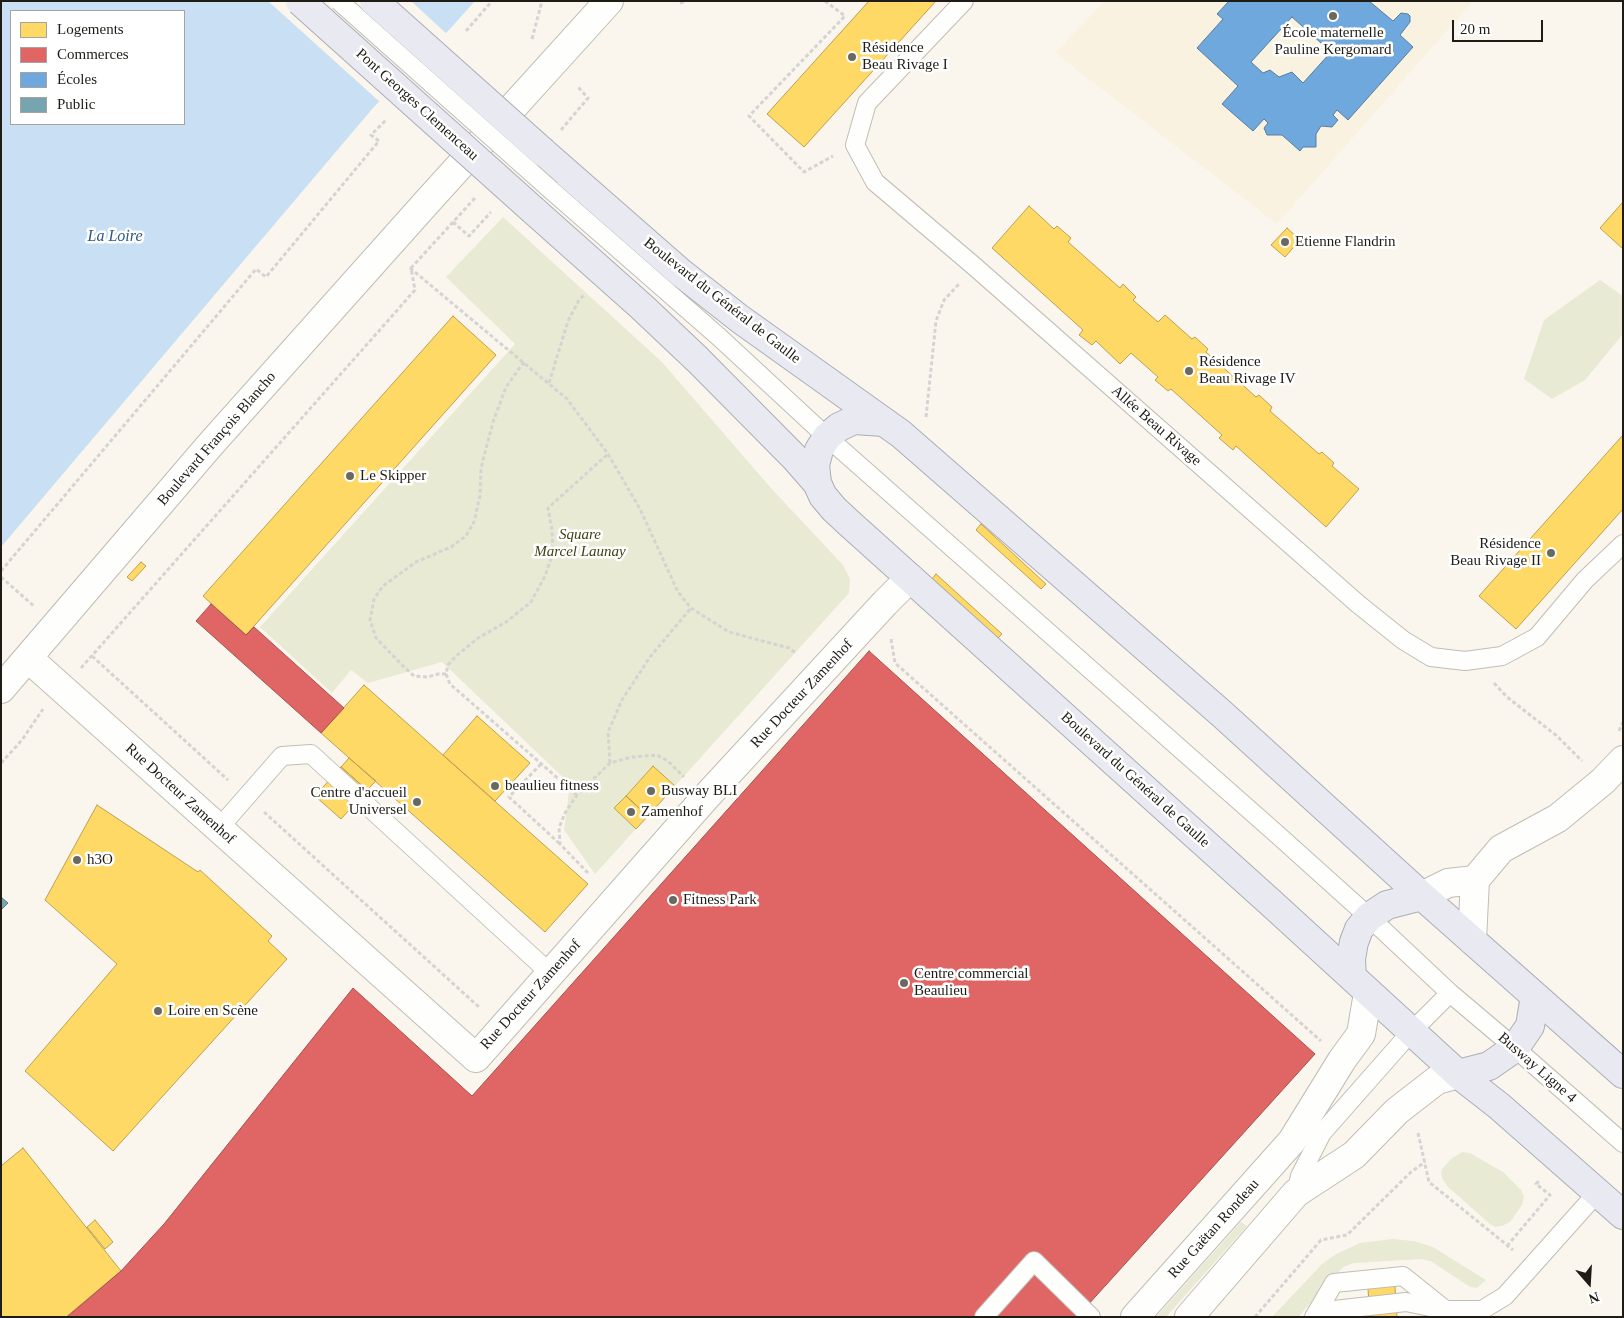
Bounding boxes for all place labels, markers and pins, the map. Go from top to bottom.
marker: École maternelle Pauline Kergomard [1327,10,1339,22]
place label: École maternelle Pauline Kergomard [1275,24,1391,59]
place label: Résidence Beau Rivage I [862,39,948,74]
marker: Résidence Beau Rivage I [846,51,858,63]
place label: Etienne Flandrin [1295,233,1395,251]
marker: Etienne Flandrin [1279,236,1291,248]
place label: Résidence Beau Rivage IV [1199,353,1296,388]
marker: Résidence Beau Rivage IV [1183,365,1195,377]
place label: Le Skipper [360,467,426,485]
marker: Le Skipper [344,470,356,482]
place label: Résidence Beau Rivage II [1450,535,1541,570]
marker: Résidence Beau Rivage II [1545,547,1557,559]
place label: beaulieu fitness [505,777,599,795]
marker: beaulieu fitness [489,780,501,792]
place label: Busway BLI [661,782,737,800]
place label: Centre d'accueil Universel [311,784,407,819]
marker: Busway BLI [645,785,657,797]
marker: Centre d'accueil Universel [411,796,423,808]
place label: Zamenhof [641,803,703,821]
marker: Zamenhof [625,806,637,818]
place label: h3O [87,851,113,869]
marker: h3O [71,854,83,866]
place label: Fitness Park [683,891,757,909]
marker: Fitness Park [667,894,679,906]
place label: Centre commercial Beaulieu [914,965,1029,1000]
marker: Centre commercial Beaulieu [898,977,910,989]
place label: Loire en Scène [168,1002,258,1020]
marker: Loire en Scène [152,1005,164,1017]

